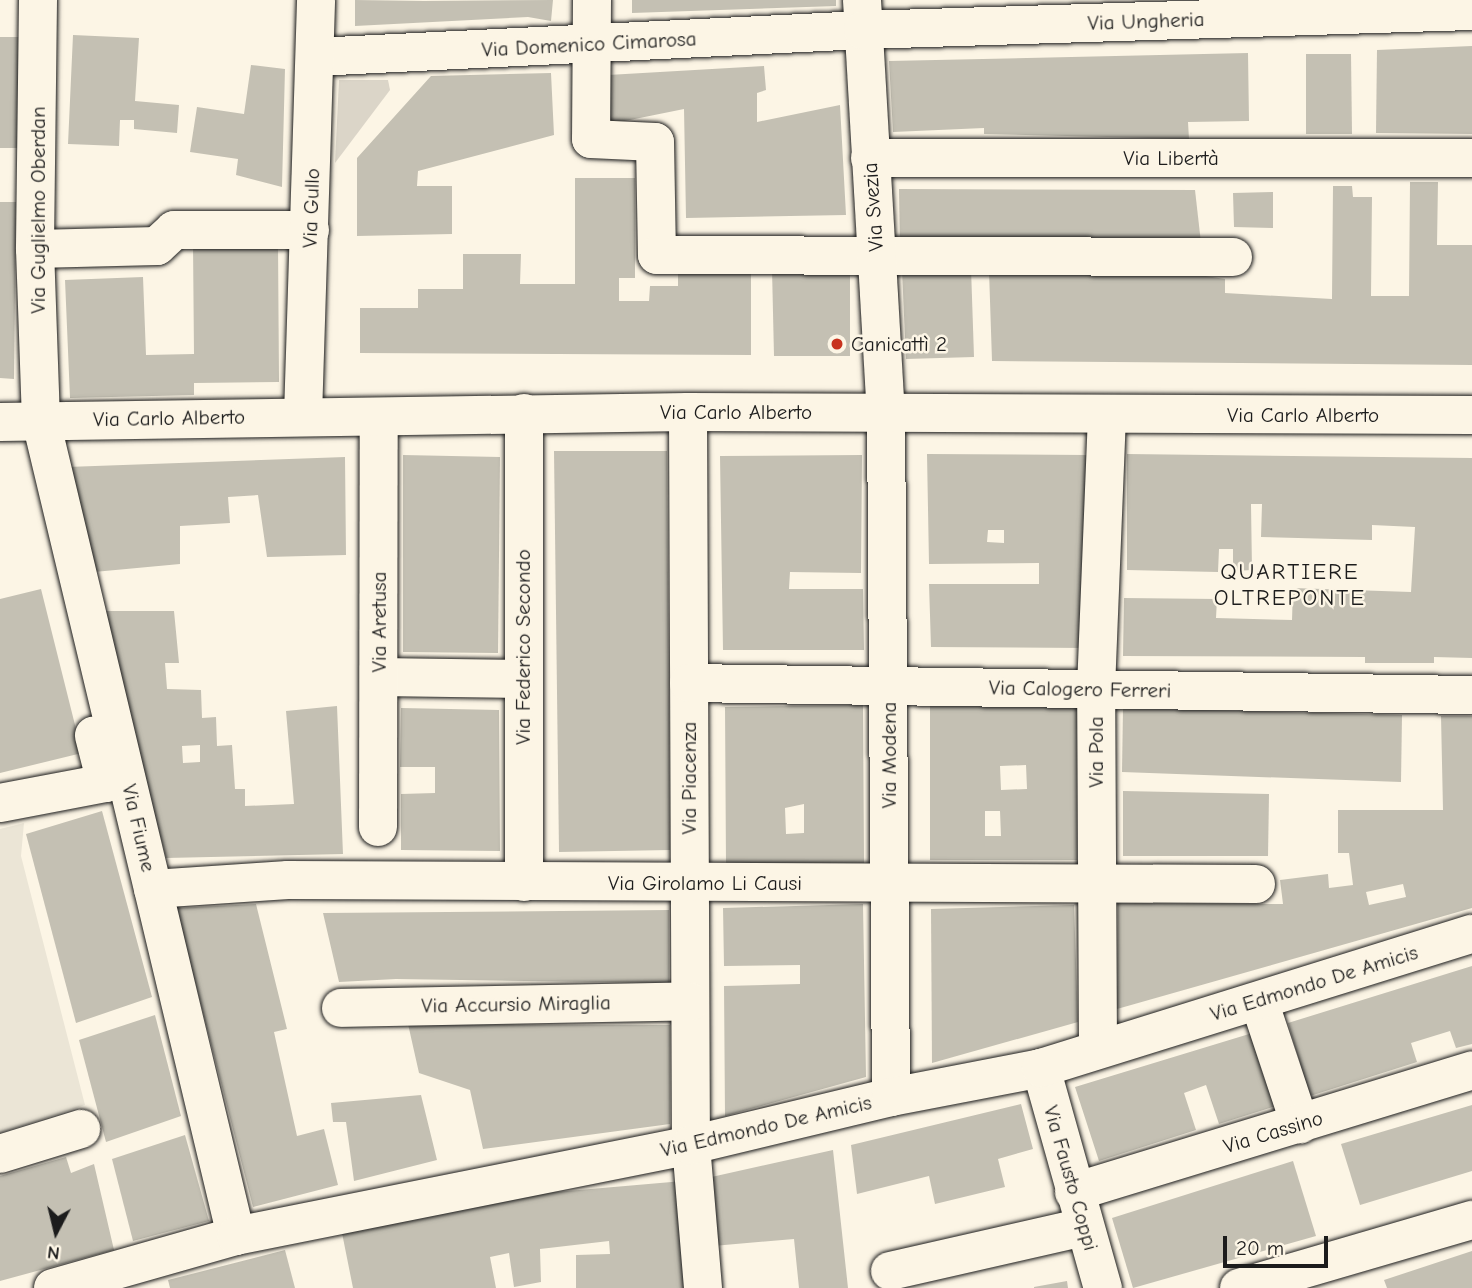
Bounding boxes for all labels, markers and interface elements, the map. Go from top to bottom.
street label: Via Ungheria [1087,6,1205,36]
street label: Via Domenico Cimarosa [481,26,697,62]
street label: Via Guglielmo Oberdan [25,106,51,314]
street label: Via Libertà [1123,145,1219,171]
street label: Via Svezia [857,162,889,252]
street label: Via Gullo [297,168,325,248]
place label: Canicattì 2 [851,331,947,357]
marker: Canicattì 2 [829,336,845,352]
street label: Via Carlo Alberto [660,399,812,425]
street label: Via Carlo Alberto [1227,402,1379,428]
street label: Via Carlo Alberto [93,404,245,432]
street label: Via Federico Secondo [510,549,536,745]
district label: QUARTIERE OLTREPONTE [1215,558,1365,612]
street label: Via Aretusa [366,572,392,672]
street label: Via Calogero Ferreri [989,675,1171,703]
street label: Via Modena [876,702,902,808]
street label: Via Pola [1083,716,1109,788]
street label: Via Piacenza [676,722,702,834]
street label: Via Fiume [117,782,161,874]
street label: Via Girolamo Li Causi [608,870,802,896]
street label: Via Edmondo De Amicis [1207,939,1421,1027]
street label: Via Accursio Miraglia [421,990,611,1018]
street label: Via Edmondo De Amicis [658,1089,874,1163]
street label: Via Fausto Coppi [1038,1103,1104,1253]
street label: Via Cassino [1220,1105,1326,1159]
north arrow [21,1197,91,1267]
scale bar [1227,1222,1332,1266]
text: 20 m [1236,1236,1284,1260]
text: N [46,1241,61,1265]

